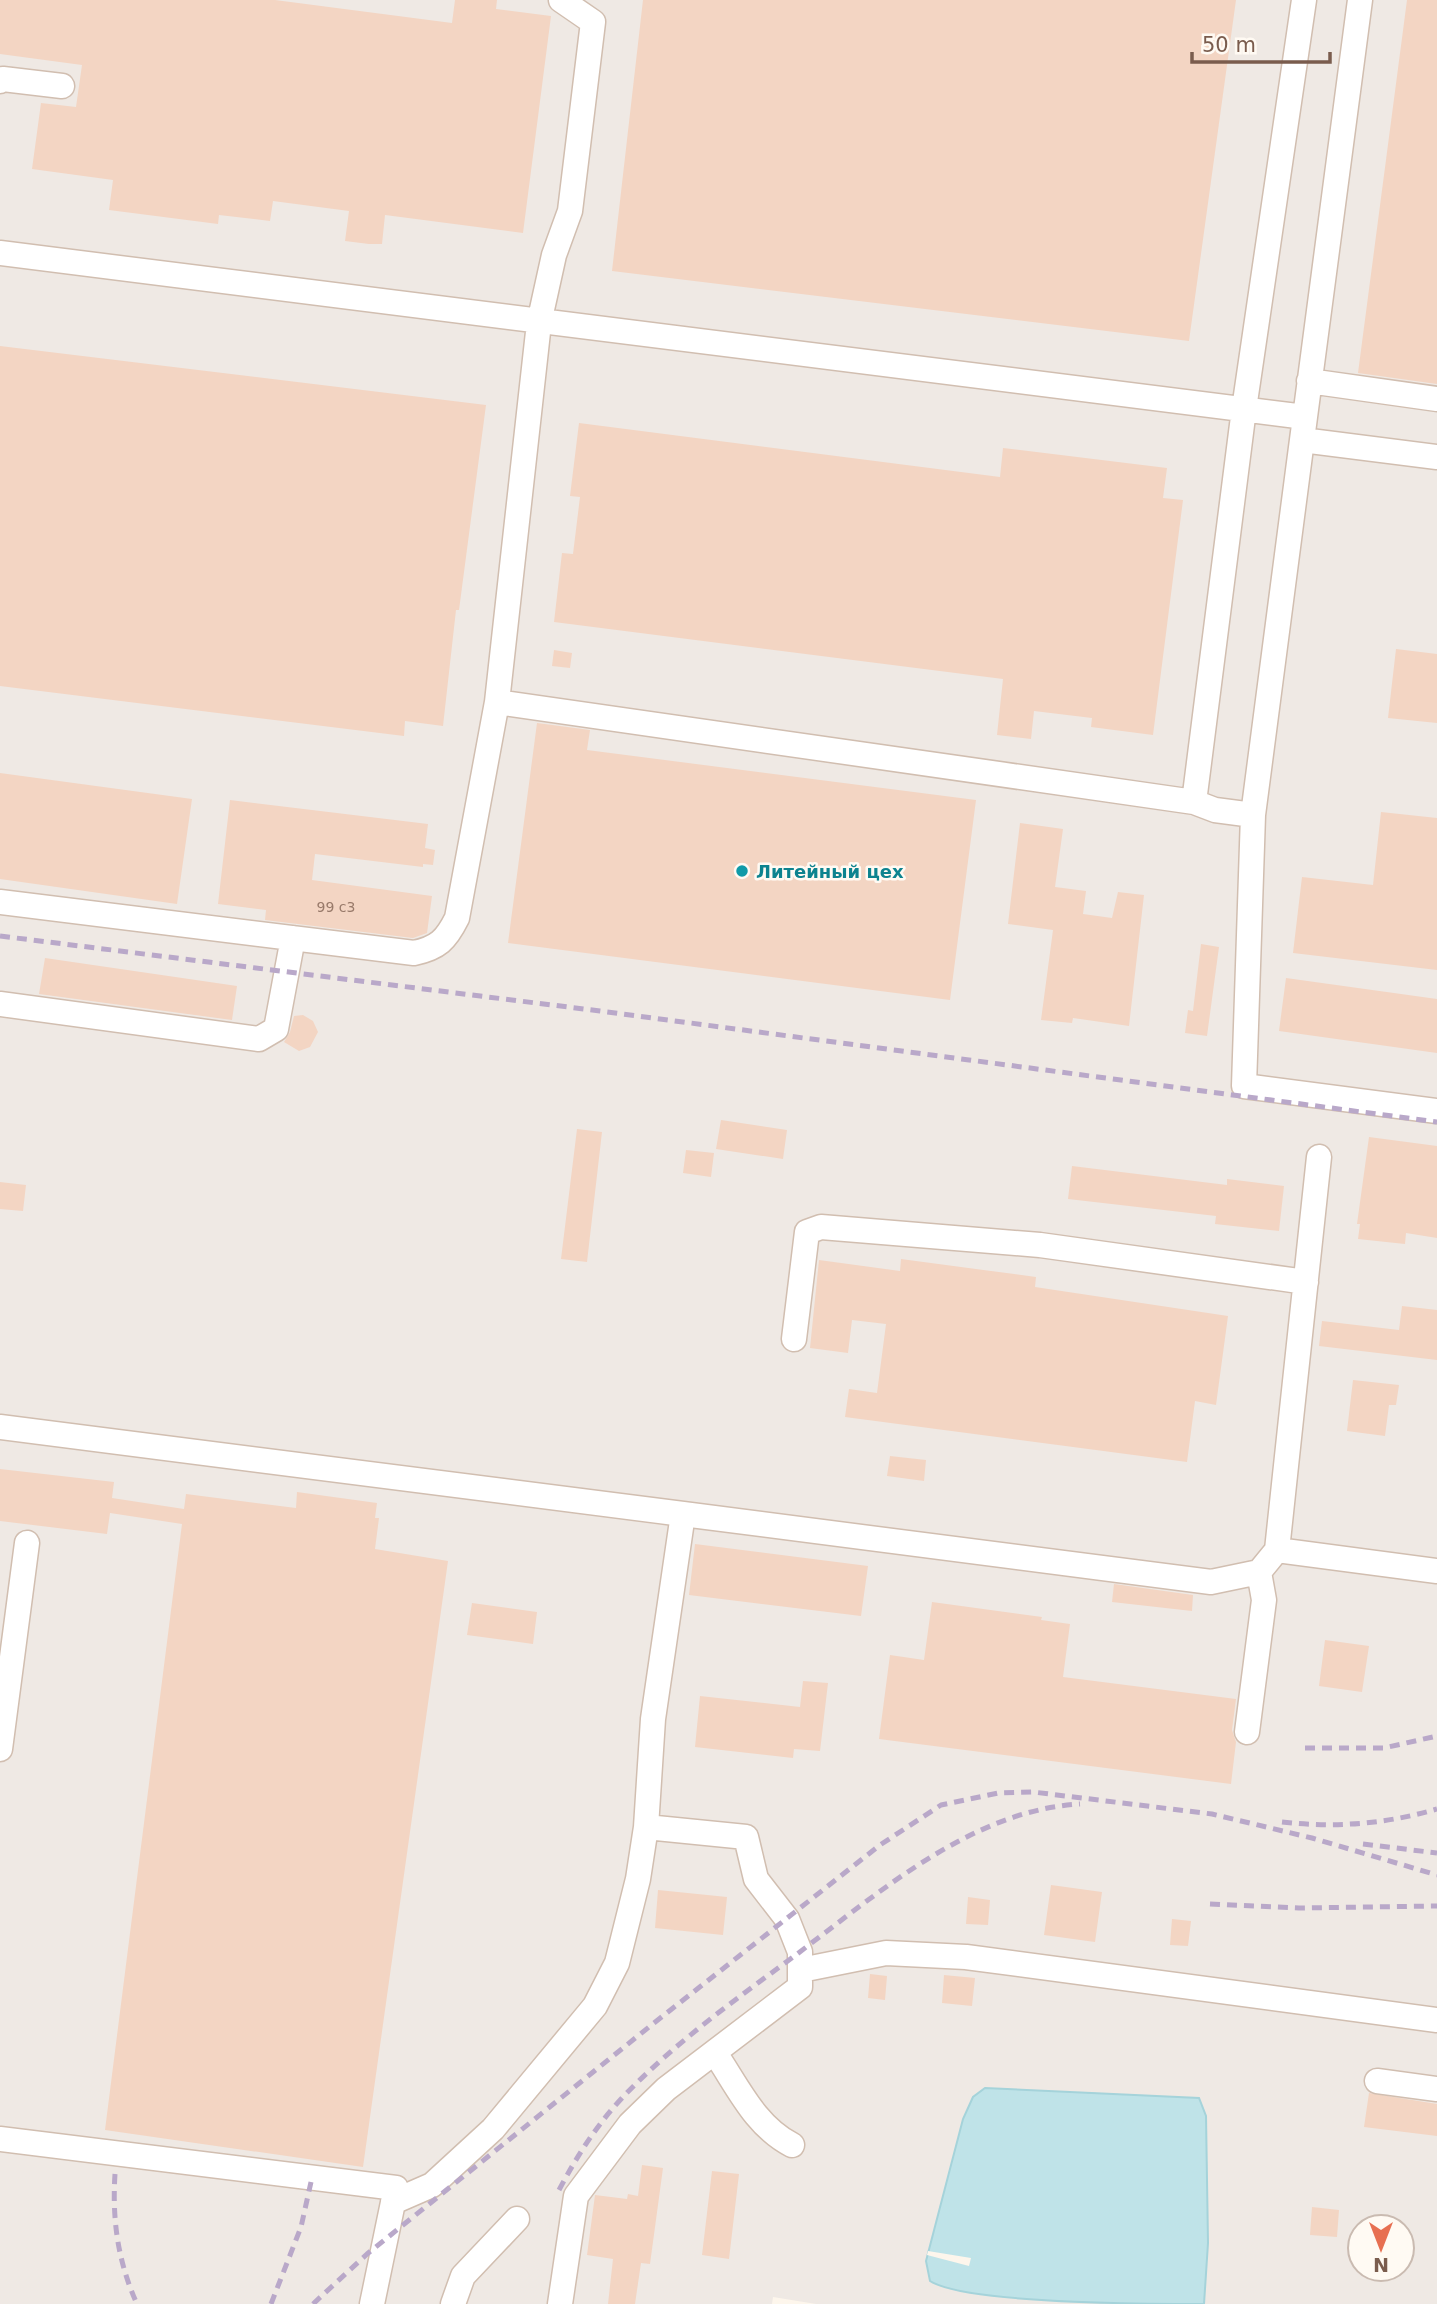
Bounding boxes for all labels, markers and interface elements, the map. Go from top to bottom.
scale bar [1192,21,1330,65]
text: 50 m [1202,33,1256,57]
place label: Литейный цех [756,861,904,882]
marker: Литейный цех [734,863,750,879]
house number: 99 с3 [317,899,355,915]
north arrow [1346,2213,1416,2283]
text: N [1373,2254,1389,2276]

